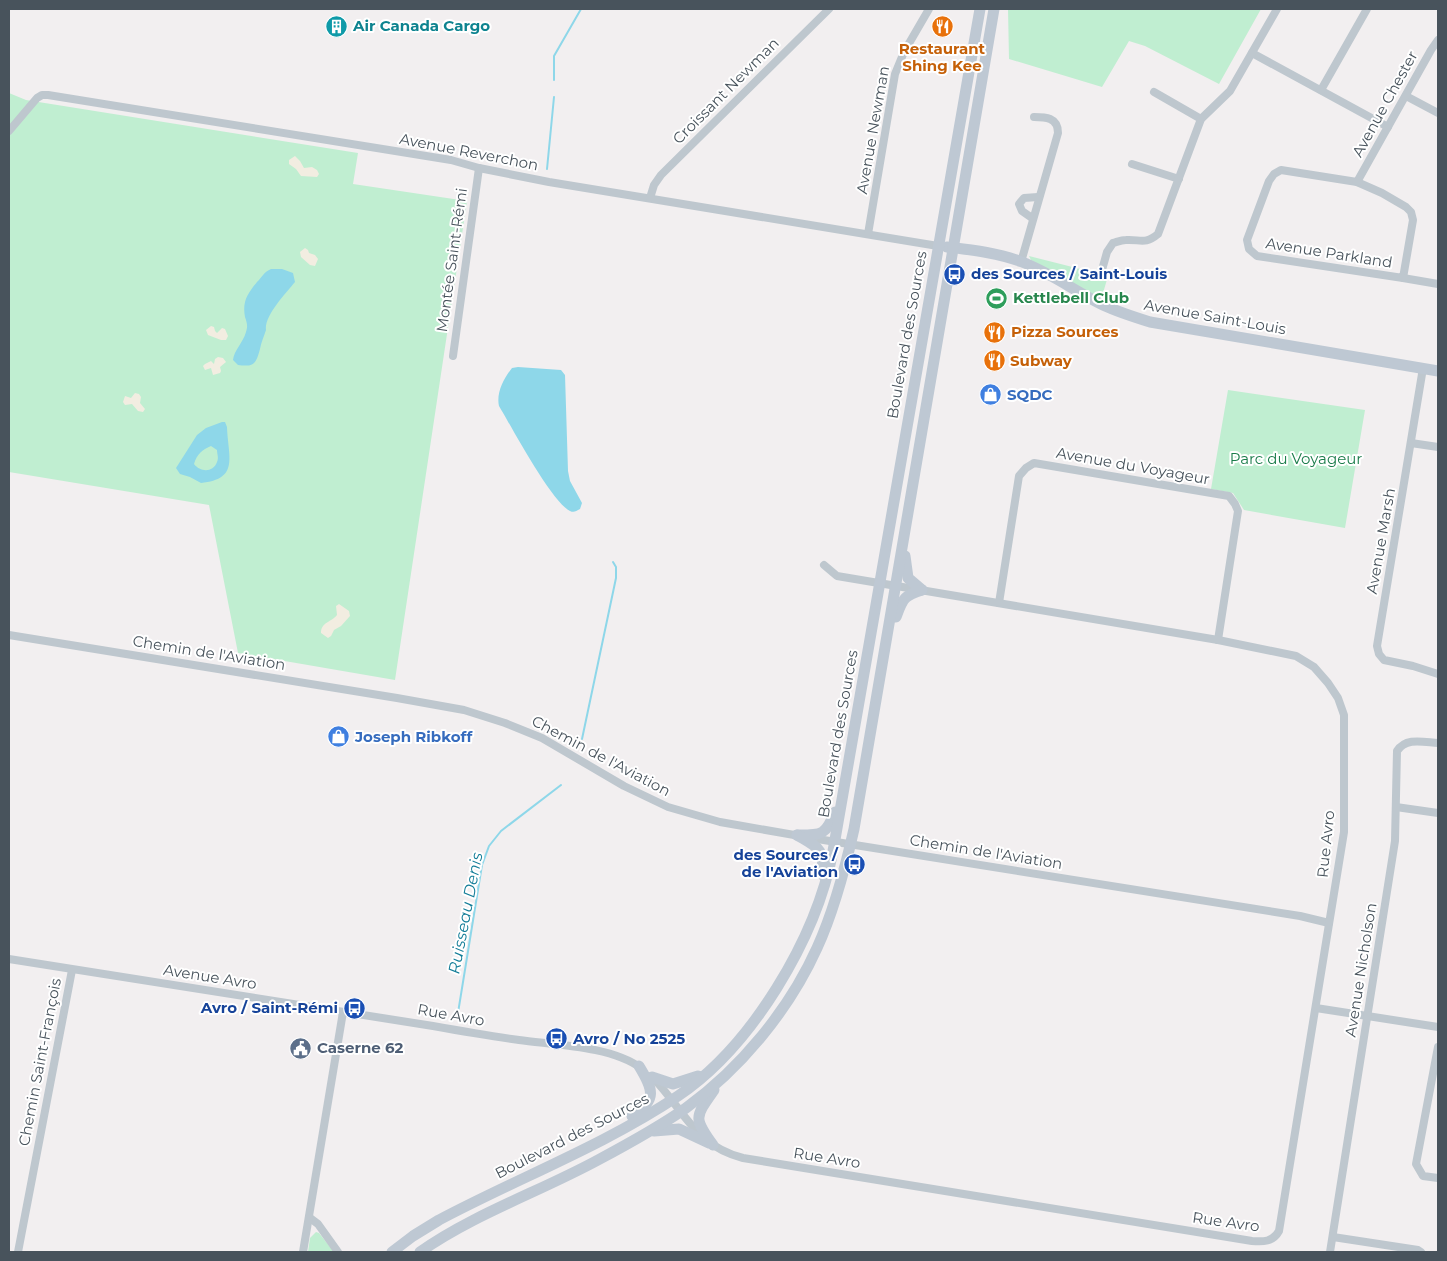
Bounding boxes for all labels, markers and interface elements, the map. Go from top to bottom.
building icon: Air Canada Cargo [325,14,349,38]
restaurant icon: Restaurant Shing Kee [930,14,954,38]
place label: Air Canada Cargo [352,16,490,35]
street label: Croissant Newman [668,33,783,148]
place label: Restaurant Shing Kee [899,39,986,75]
street label: Avenue Chester [1348,47,1422,160]
street label: Avenue Newman [852,64,893,195]
street label: Avenue Reverchon [398,129,540,174]
street label: Montée Saint-Rémi [432,187,471,333]
street label: Avenue Parkland [1264,233,1394,272]
street label: Boulevard des Sources [882,250,931,420]
bus stop icon: des Sources / Saint-Louis [943,262,967,286]
place label: des Sources / Saint-Louis [971,264,1167,283]
sports icon: Kettlebell Club [985,286,1009,310]
place label: Kettlebell Club [1013,288,1129,307]
street label: Avenue Saint-Louis [1143,295,1288,338]
restaurant icon: Pizza Sources [983,320,1007,344]
place label: Pizza Sources [1011,322,1119,341]
restaurant icon: Subway [982,349,1006,373]
place label: Subway [1010,351,1073,370]
shop icon: SQDC [979,383,1003,407]
place label: SQDC [1007,385,1053,404]
street label: Avenue du Voyageur [1055,443,1211,488]
park label: Parc du Voyageur [1230,449,1362,468]
street label: Avenue Marsh [1362,486,1399,595]
street label: Chemin de l'Aviation [131,631,287,674]
street label: Boulevard des Sources [813,649,862,819]
street label: Chemin de l'Aviation [529,711,674,800]
shop icon: Joseph Ribkoff [327,725,351,749]
place label: Joseph Ribkoff [354,727,473,746]
street label: Rue Avro [1313,809,1338,879]
street label: Chemin de l'Aviation [908,830,1064,873]
place label: des Sources / de l'Aviation [734,845,839,881]
water label: Ruisseau Denis [444,850,487,976]
bus stop icon: des Sources / de l'Aviation [842,852,866,876]
street label: Avenue Nicholson [1341,901,1380,1038]
street label: Avenue Avro [162,960,258,993]
street label: Chemin Saint-François [14,976,65,1147]
bus stop icon: Avro / Saint-Rémi [342,996,366,1020]
place label: Avro / Saint-Rémi [200,998,338,1017]
street label: Rue Avro [416,999,486,1030]
bus stop icon: Avro / No 2525 [545,1027,569,1051]
place label: Avro / No 2525 [572,1029,685,1048]
public building icon: Caserne 62 [289,1036,313,1060]
place label: Caserne 62 [317,1038,404,1057]
street label: Boulevard des Sources [492,1088,652,1183]
street label: Rue Avro [792,1143,862,1172]
street label: Rue Avro [1191,1207,1261,1236]

